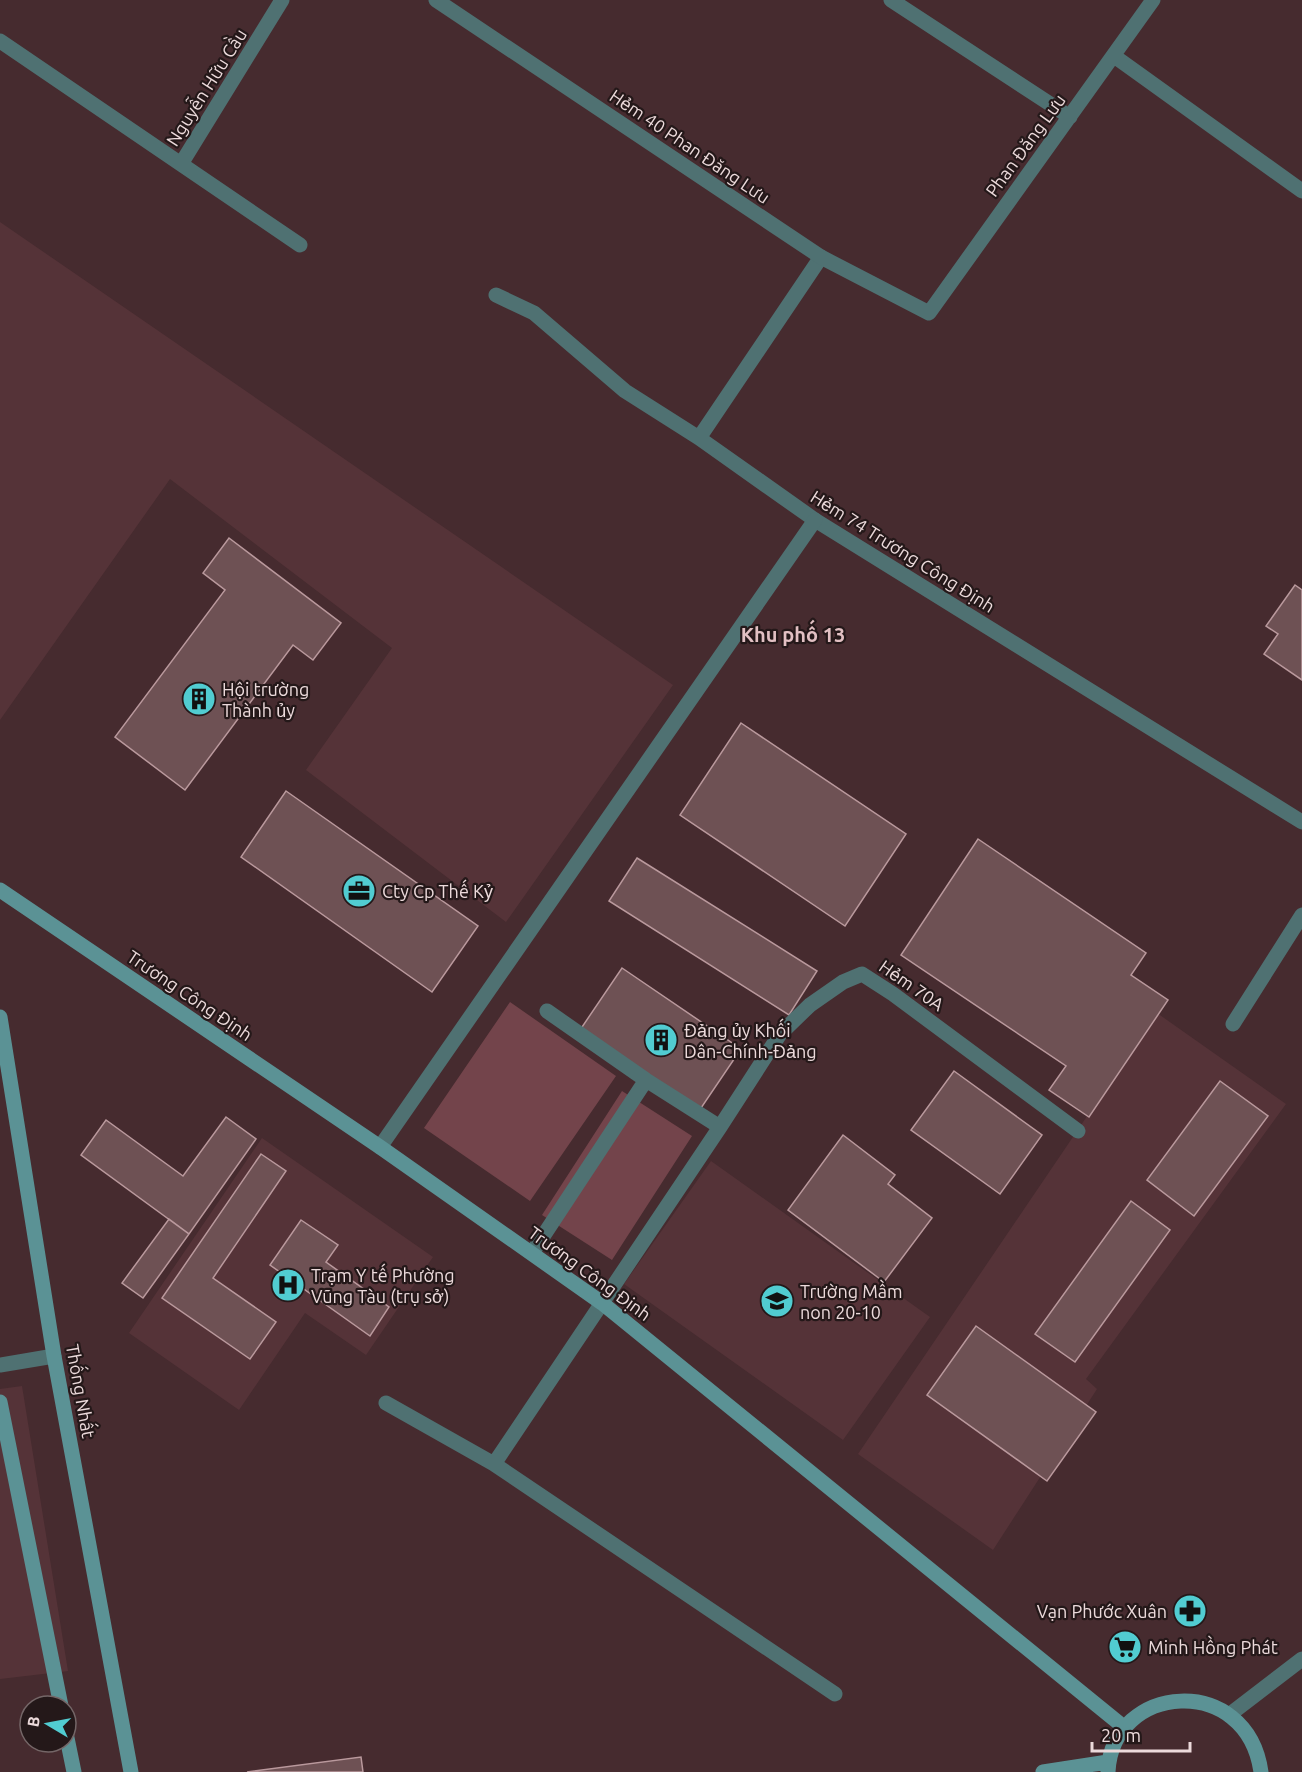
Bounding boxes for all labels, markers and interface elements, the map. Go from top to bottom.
street label: Nguyễn Hữu Cầu [160,23,250,149]
street label: Hẻm 40 Phan Đăng Lưu [606,85,774,207]
street label: Phan Đăng Lưu [981,90,1069,200]
street label: Hẻm 74 Trương Công Định [807,486,999,616]
district label: Khu phố 13 [741,619,845,646]
place label: Hội trường Thành ủy [222,679,309,720]
building icon: Hội trường Thành ủy [181,681,217,717]
office icon: Cty Cp Thế Kỷ [341,873,377,909]
place label: Cty Cp Thế Kỷ [382,879,493,902]
street label: Trương Công Định [124,946,256,1044]
street label: Hẻm 70A [876,956,948,1015]
place label: Đảng ủy Khối Dân-Chính-Đảng [684,1018,817,1061]
building icon: Đảng ủy Khối Dân-Chính-Đảng [643,1022,679,1058]
street label: Trương Công Định [525,1222,655,1324]
place label: Trạm Y tế Phường Vũng Tàu (trụ sở) [311,1263,455,1307]
hospital icon: Trạm Y tế Phường Vũng Tàu (trụ sở) [270,1267,306,1303]
place label: Trường Mầm non 20-10 [800,1279,903,1322]
school or university icon: Trường Mầm non 20-10 [759,1283,795,1319]
street label: Thống Nhất [63,1342,101,1440]
pharmacy icon: Vạn Phước Xuân [1172,1593,1208,1629]
place label: Vạn Phước Xuân [1037,1601,1167,1621]
supermarket icon: Minh Hồng Phát [1107,1629,1143,1665]
place label: Minh Hồng Phát [1148,1635,1278,1657]
north arrow [18,1694,78,1754]
text: B [23,1715,43,1728]
scale bar [1092,1715,1190,1753]
text: 20 m [1101,1725,1141,1745]

